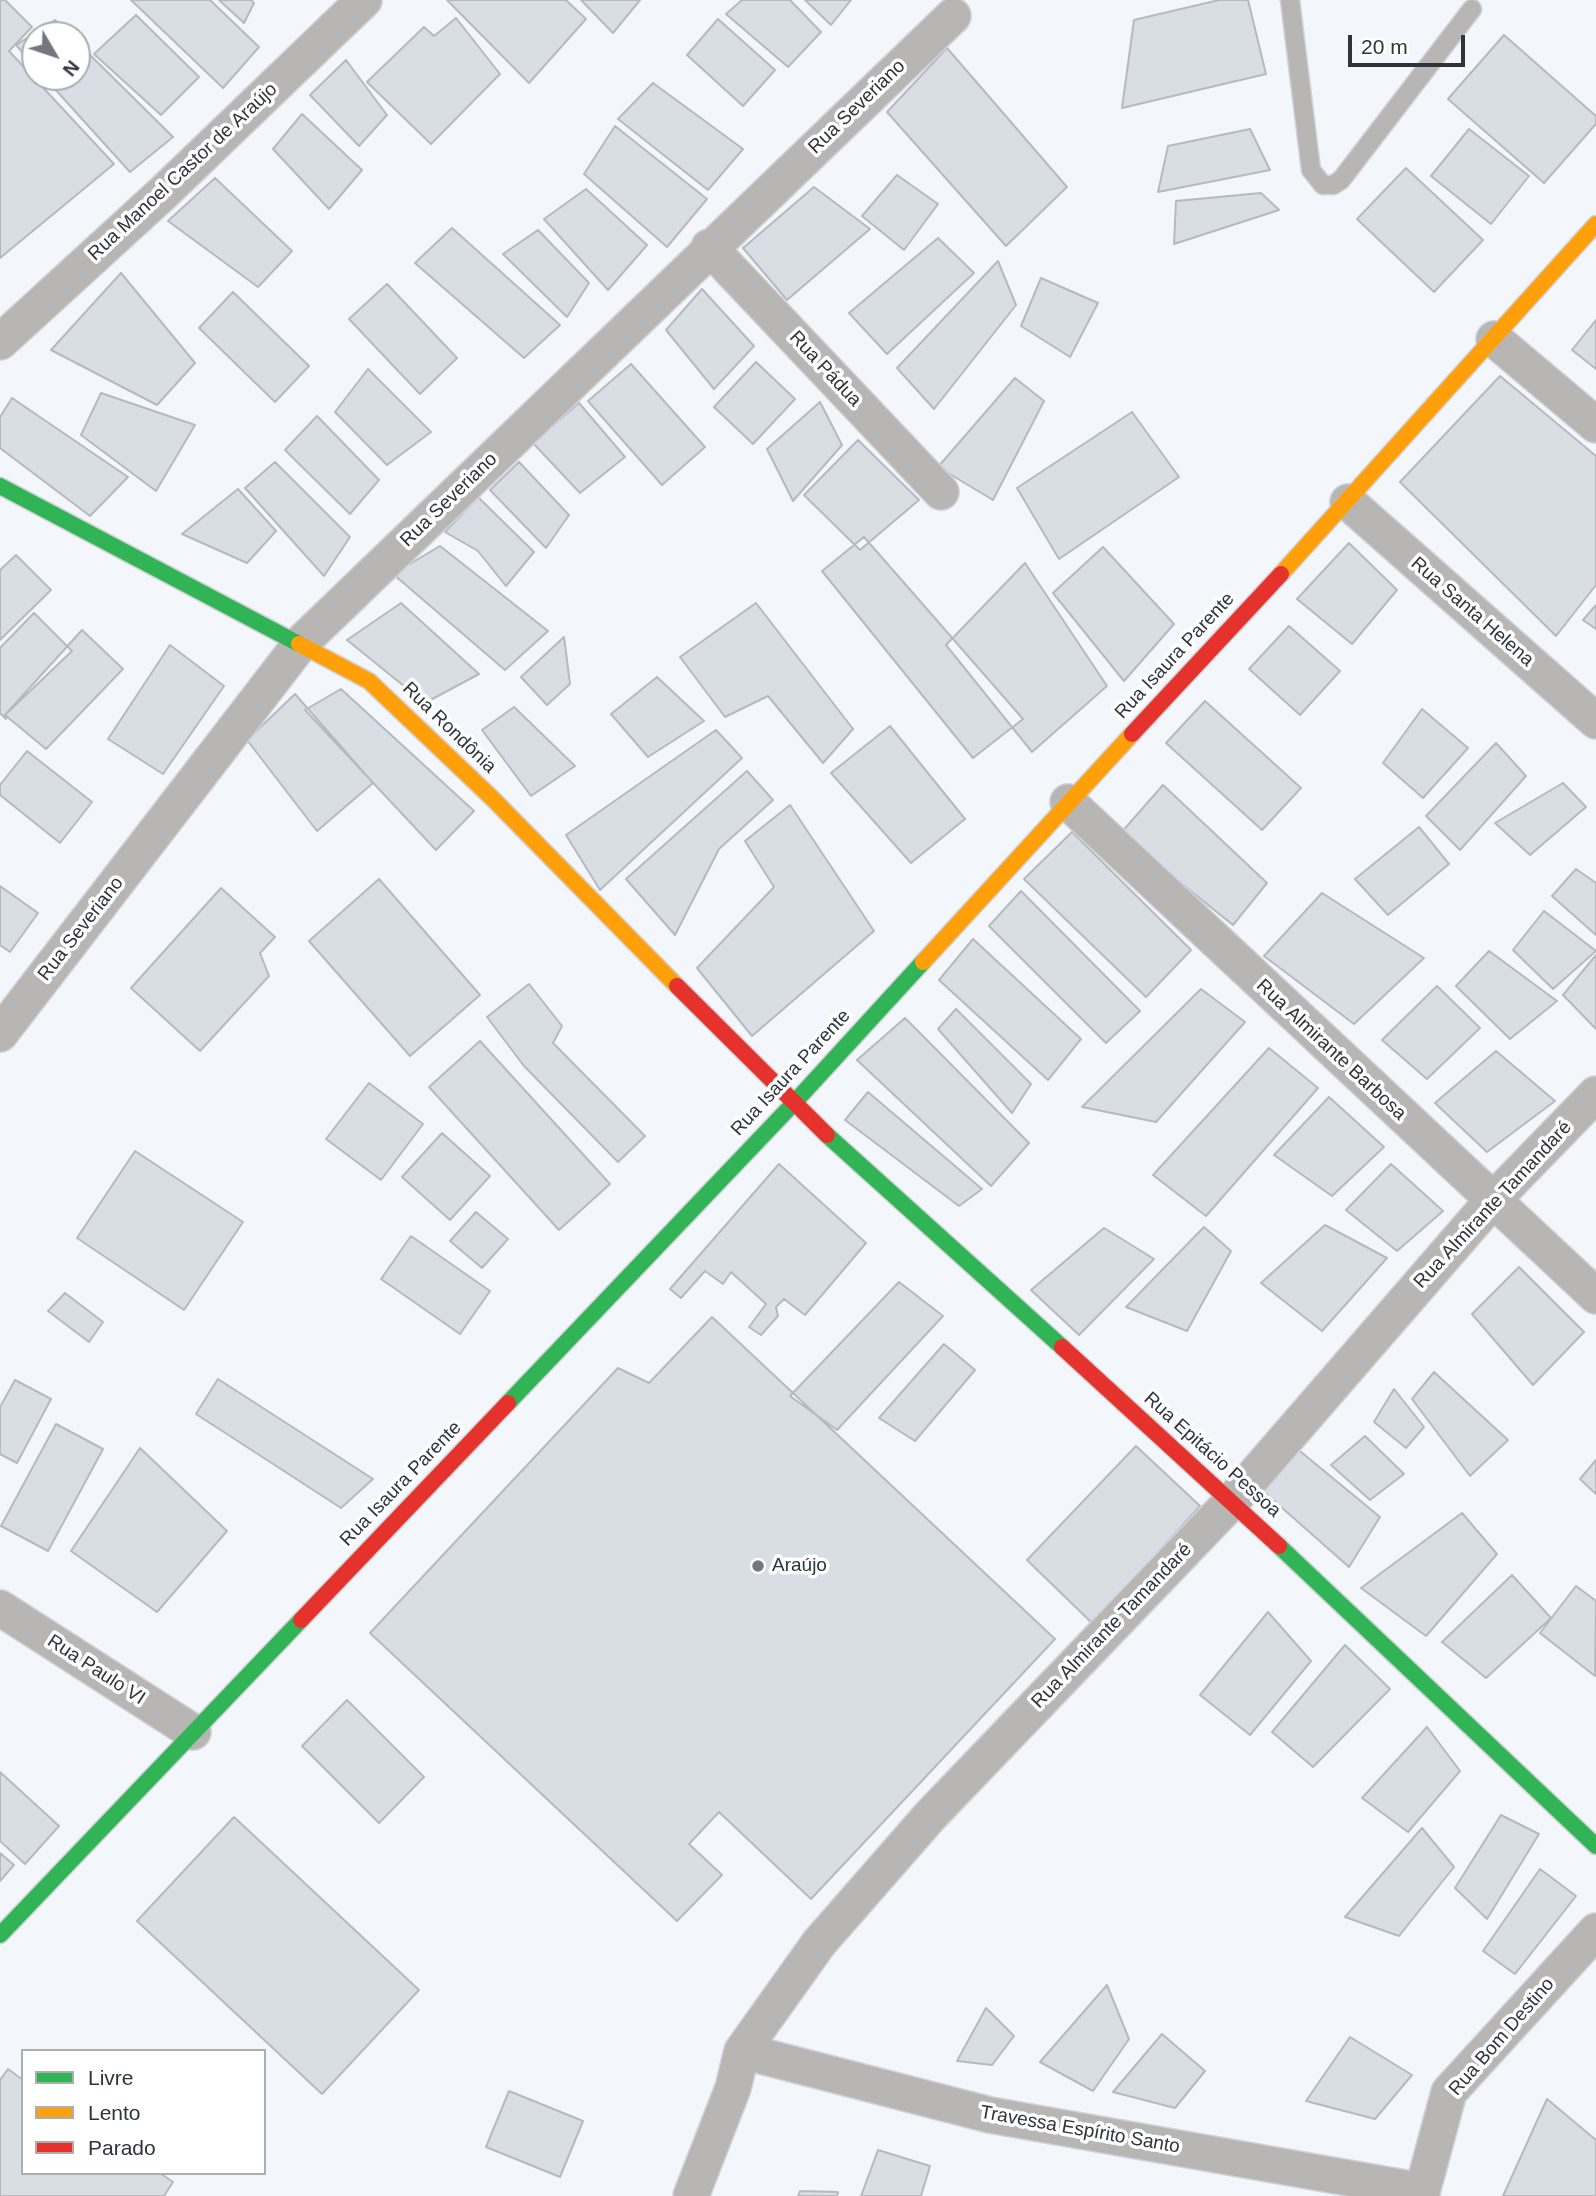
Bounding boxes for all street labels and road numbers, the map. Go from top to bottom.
street label: Rua Severiano [804,55,910,159]
street label: Rua Manoel Castor de Araújo [84,78,282,266]
street label: Rua Pádua [784,326,866,412]
street label: Rua Severiano [396,448,502,552]
street label: Rua Santa Helena [1406,552,1538,672]
street label: Rua Isaura Parente [1110,588,1240,724]
street label: Rua Rondônia [397,678,501,778]
street label: Rua Severiano [33,872,129,986]
street label: Rua Almirante Barbosa [1251,975,1411,1125]
street label: Rua Isaura Parente [726,1005,856,1141]
street label: Rua Almirante Tamandaré [1409,1117,1577,1293]
street label: Rua Epitácio Pessoa [1139,1388,1285,1522]
street label: Rua Isaura Parente [336,1417,466,1551]
street label: Rua Almirante Tamandaré [1027,1539,1197,1713]
street label: Rua Paulo VI [43,1630,149,1710]
street label: Rua Bom Destino [1445,1973,1559,2101]
street label: Travessa Espírito Santo [979,2101,1181,2159]

